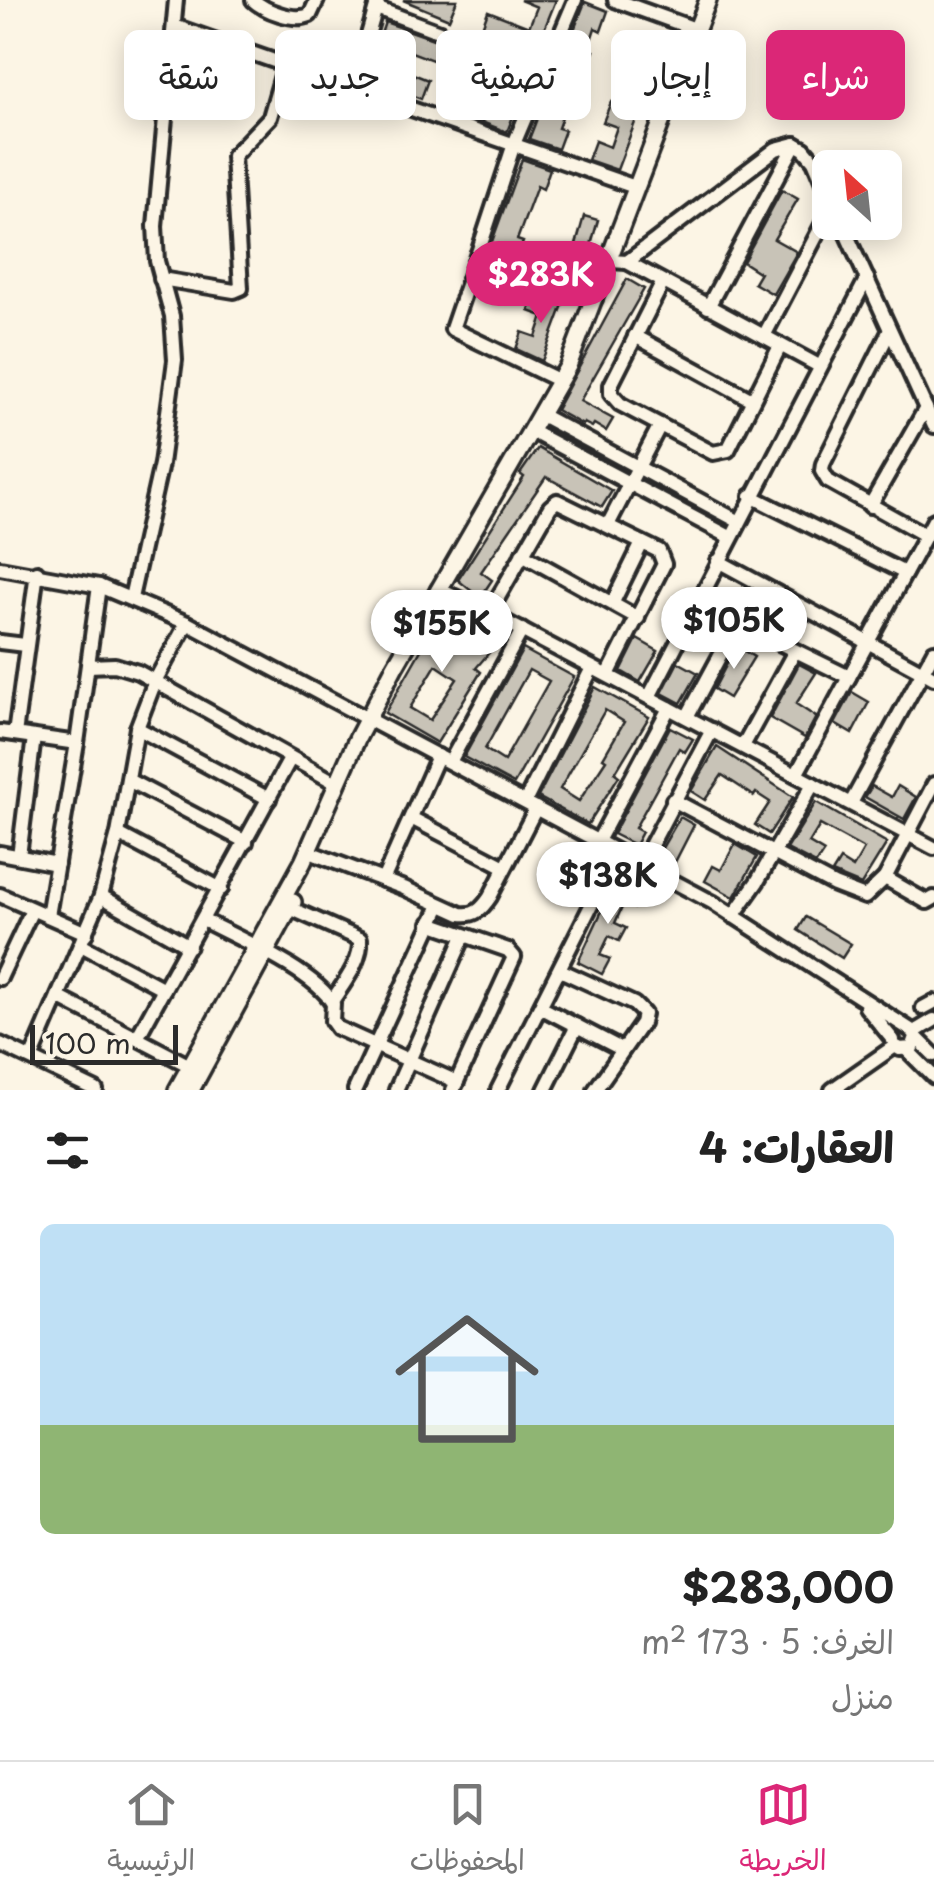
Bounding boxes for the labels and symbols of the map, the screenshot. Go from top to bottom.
north arrow [812,150,902,240]
pin: $283K [471,241,611,326]
pin: $105K [664,587,804,672]
pin: $155K [372,590,512,675]
pin: $138K [538,842,678,927]
scale bar [30,1020,178,1064]

